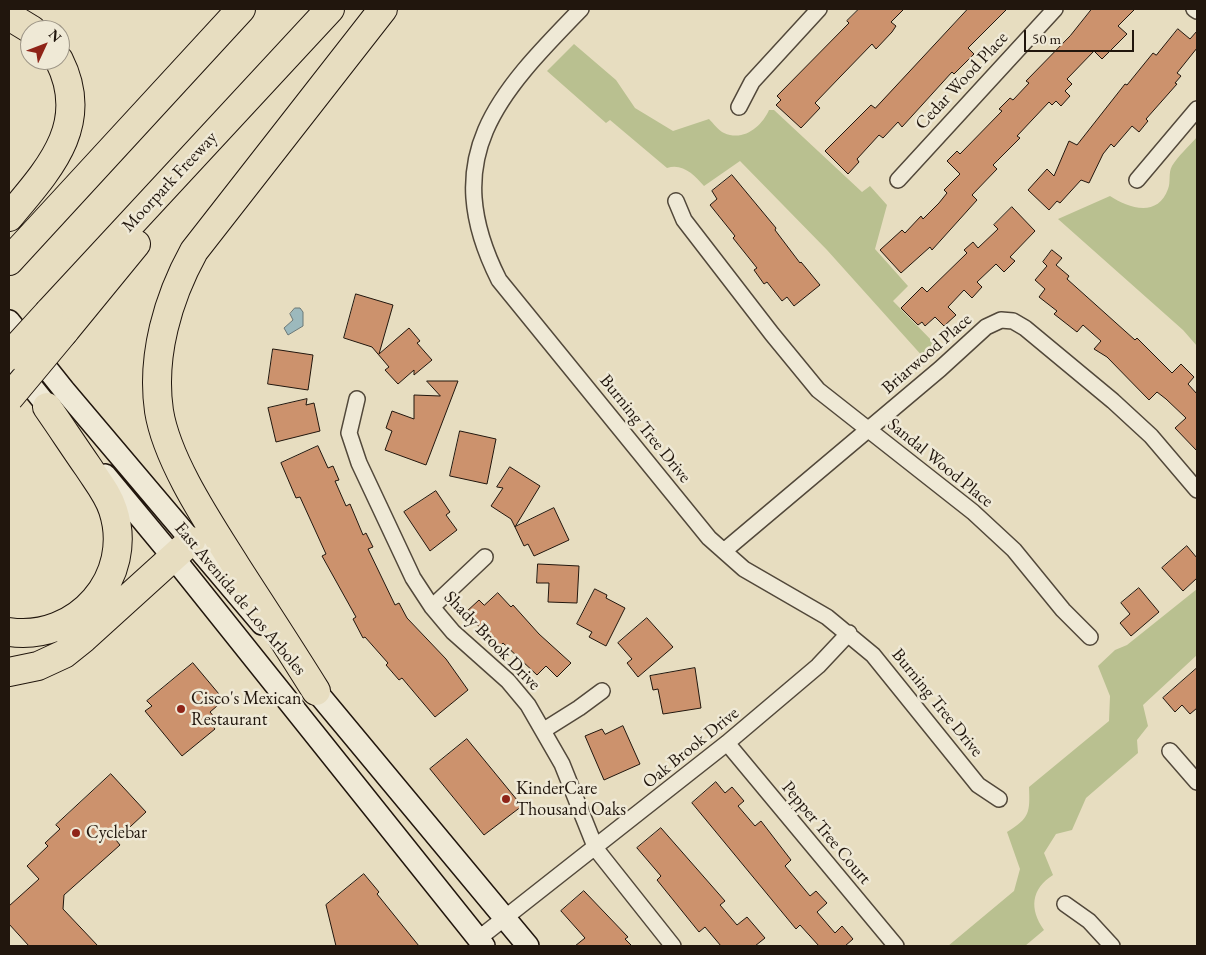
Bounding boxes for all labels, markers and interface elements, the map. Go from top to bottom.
north arrow [20,20,70,70]
scale bar [1026,20,1136,52]
text: N [45,25,66,46]
street label: Cedar Wood Place [911,27,1013,135]
text: 50 m [1032,29,1061,48]
street label: Moorpark Freeway [118,127,222,237]
street label: Briarwood Place [878,309,976,399]
street label: Burning Tree Drive [595,370,695,488]
street label: Sandal Wood Place [883,414,997,512]
street label: East Avenida de Los Arboles [170,518,310,680]
street label: Shady Brook Drive [439,587,545,695]
street label: Burning Tree Drive [887,644,987,762]
place label: Cisco's Mexican Restaurant [191,688,301,731]
marker: Cisco's Mexican Restaurant [175,703,187,715]
street label: Oak Brook Drive [639,703,743,793]
street label: Pepper Tree Court [777,777,875,889]
place label: KinderCare Thousand Oaks [516,778,626,821]
marker: KinderCare Thousand Oaks [500,793,512,805]
place label: Cyclebar [86,822,147,844]
marker: Cyclebar [70,827,82,839]

